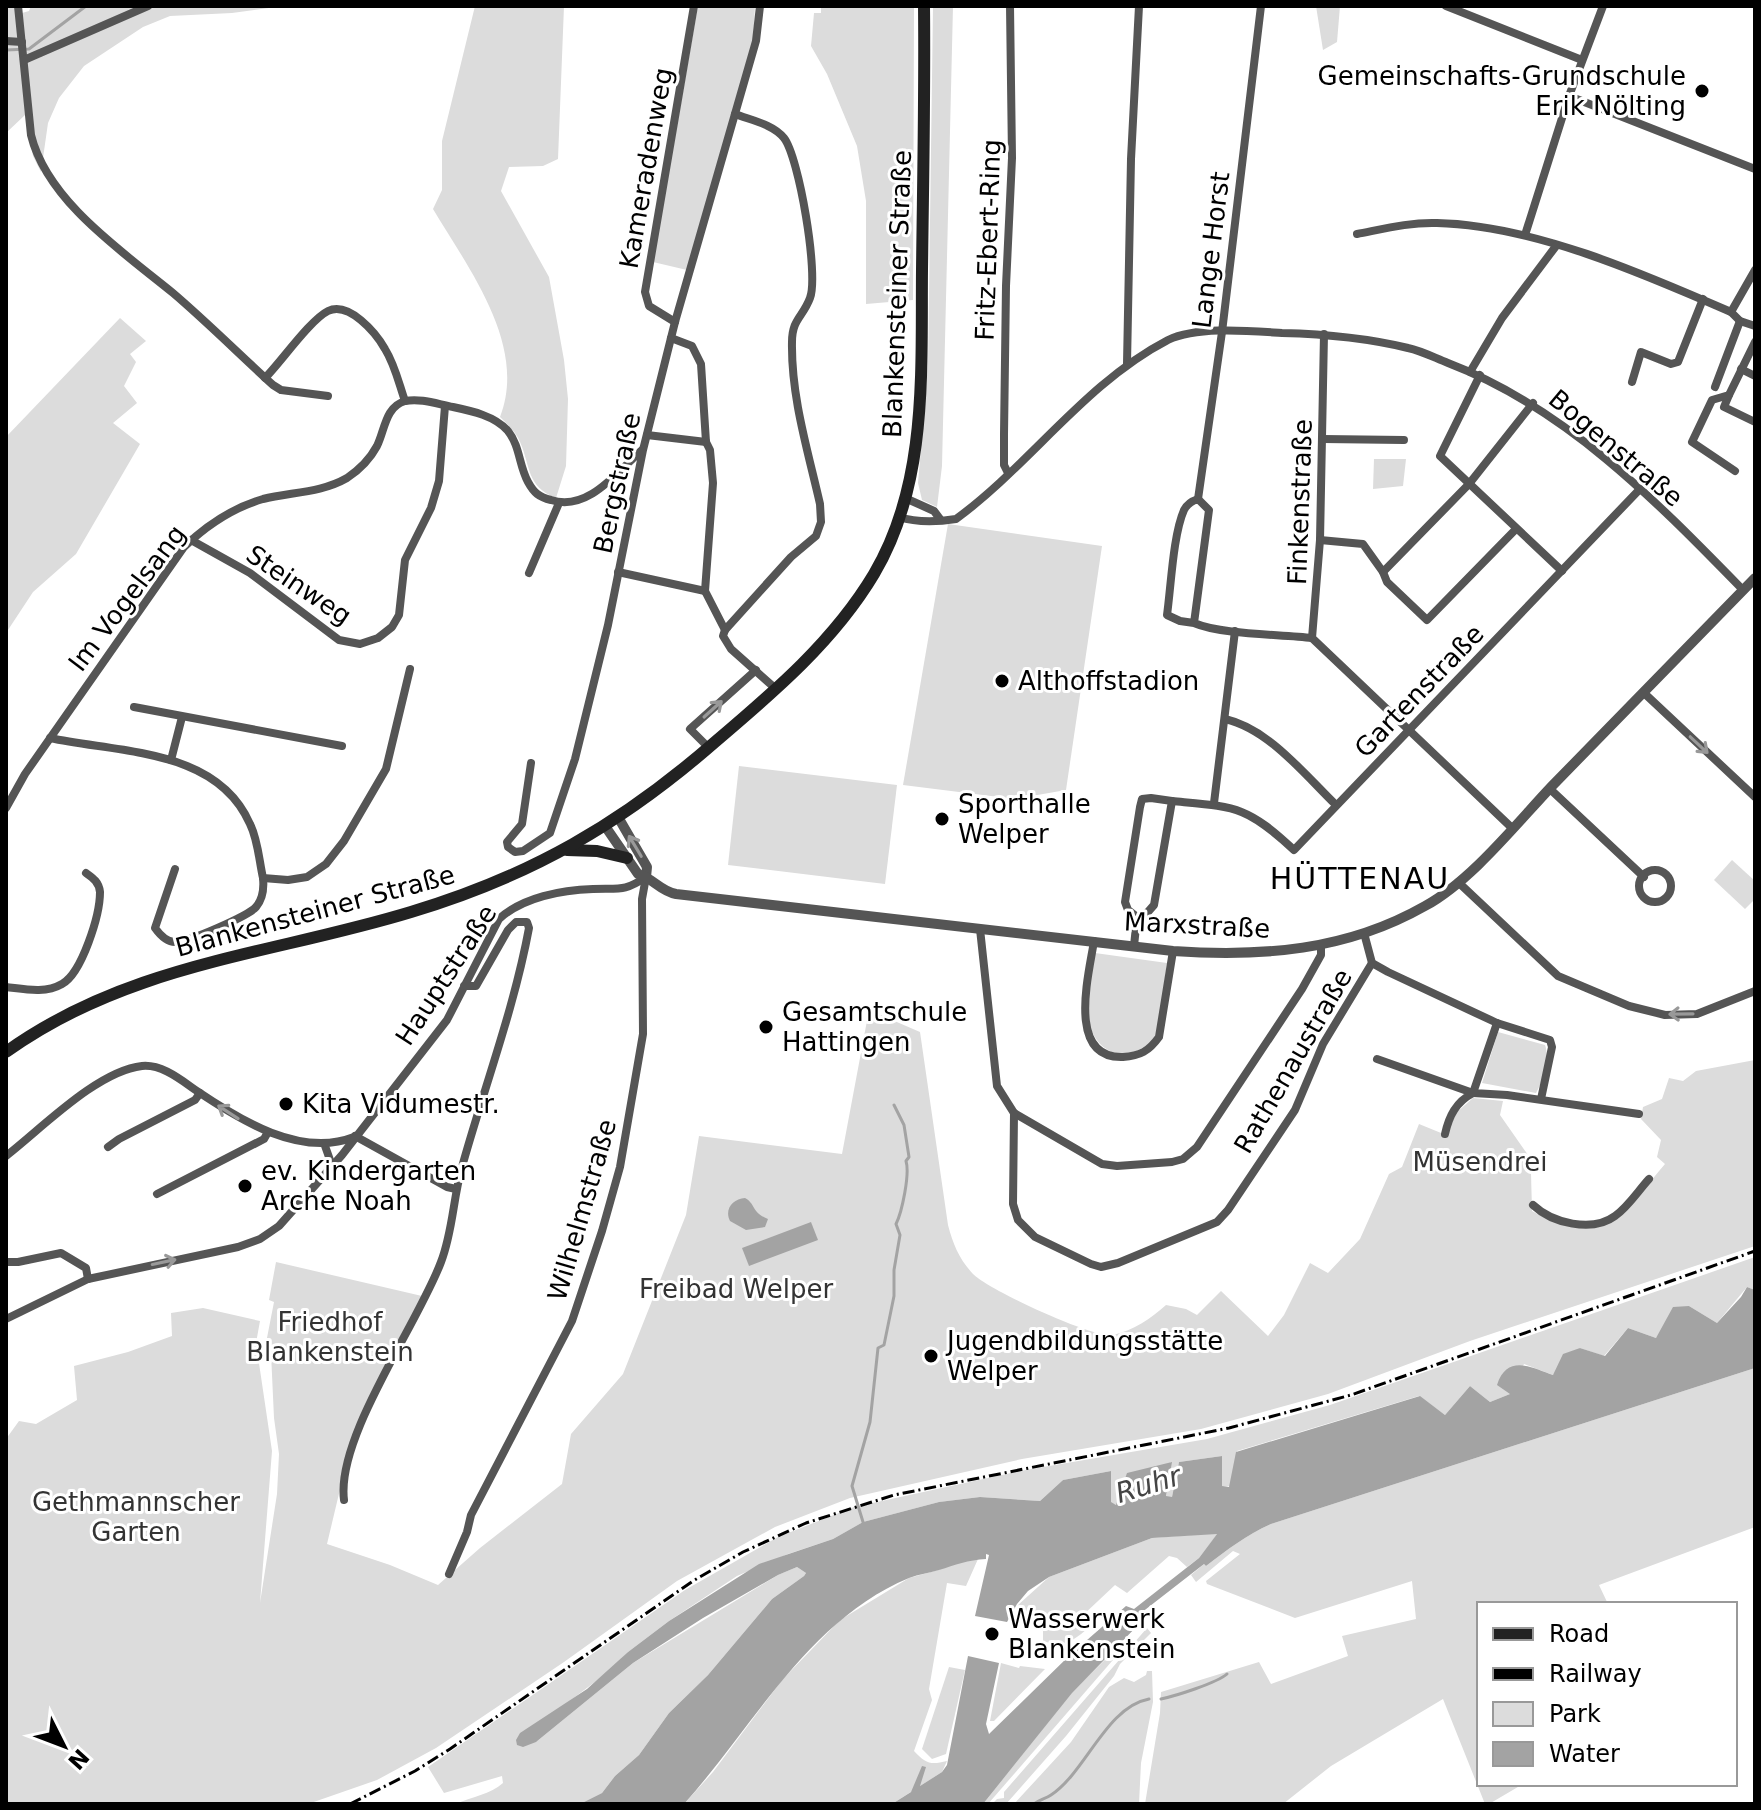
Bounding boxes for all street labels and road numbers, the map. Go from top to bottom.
street label: Kameradenweg [614,65,678,271]
street label: Fritz-Ebert-Ring [969,139,1007,341]
street label: Blankensteiner Straße [877,149,917,439]
street label: Lange Horst [1187,170,1235,330]
street label: Bogenstraße [1543,383,1689,513]
street label: Bergstraße [587,410,647,556]
street label: Finkenstraße [1282,418,1318,586]
street label: Im Vogelsang [62,519,192,677]
street label: Steinweg [241,539,357,631]
street label: Gartenstraße [1348,619,1490,763]
street label: Blankensteiner Straße [172,859,458,963]
street label: Hauptstraße [389,899,503,1051]
street label: Marxstraße [1123,906,1271,944]
street label: Rathenaustraße [1228,964,1358,1158]
street label: Wilhelmstraße [542,1116,622,1304]

